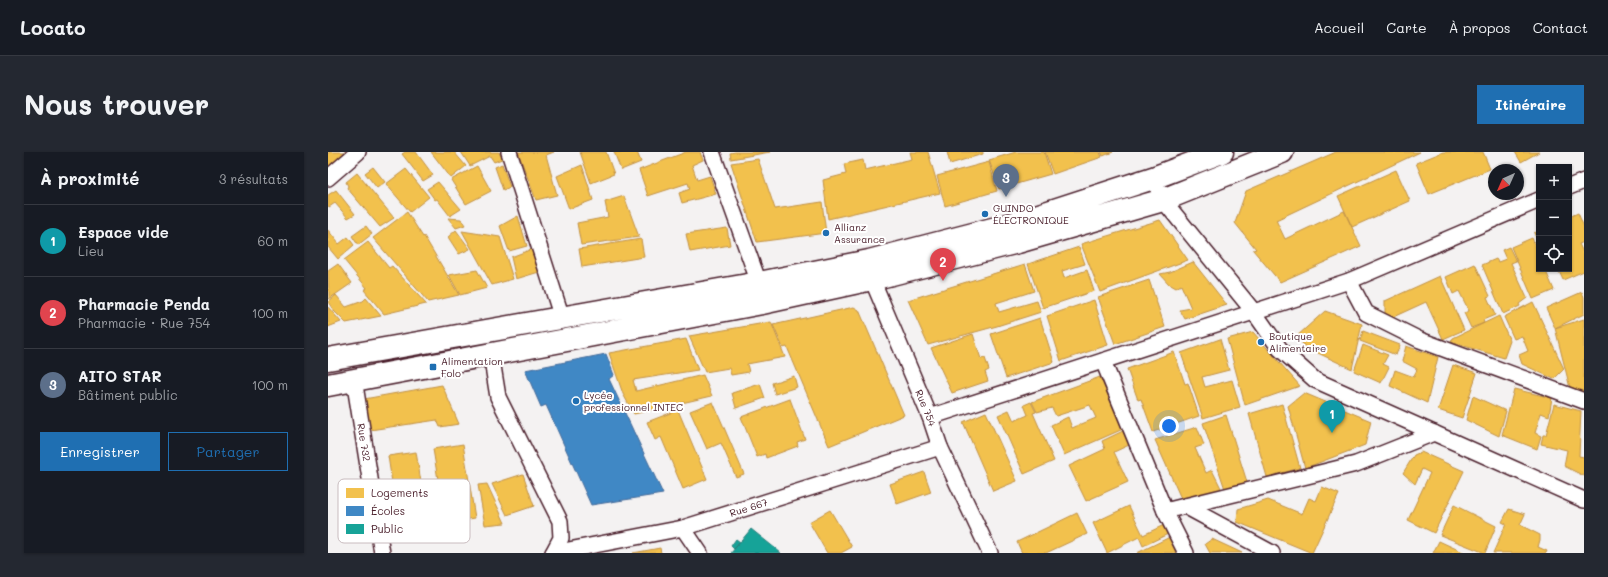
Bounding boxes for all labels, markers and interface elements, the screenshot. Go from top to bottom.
text: Locato [20,15,86,40]
text: Accueil [1314,18,1364,37]
text: Carte [1386,18,1427,37]
text: À propos [1449,18,1511,37]
text: Contact [1533,18,1588,37]
button: Itinéraire [1477,85,1584,124]
text: Nous trouver [24,86,209,122]
pin: 3 [993,164,1019,197]
north arrow [1488,164,1524,200]
map controls [1536,164,1572,272]
button: + [1536,164,1572,200]
text: À proximité [40,167,139,189]
text: 3 résultats [219,170,288,187]
button: − [1536,200,1572,236]
place label: GUINDO ÉLECTRONIQUE [993,201,1069,227]
marker: GUINDO ÉLECTRONIQUE [980,209,990,219]
place label: Allianz Assurance [834,220,885,246]
text: Espace vide [78,222,169,242]
marker: Allianz Assurance [821,228,831,238]
text: 1 [50,232,56,249]
text: 60 m [258,232,288,249]
button: locate [1536,236,1572,272]
text: Lieu [78,242,104,259]
pin: 2 [930,248,956,281]
text: Pharmacie Penda [78,294,210,314]
text: 2 [49,304,57,321]
text: 100 m [252,304,288,321]
text: Pharmacie · Rue 754 [78,314,210,331]
place label: Boutique Alimentaire [1269,329,1326,355]
marker: Boutique Alimentaire [1256,337,1266,347]
place label: Alimentation Folo [441,354,503,380]
marker: Alimentation Folo [428,362,438,372]
text: AITO STAR [78,366,162,386]
text: 3 [49,376,57,393]
text: 100 m [252,376,288,393]
text: Bâtiment public [78,386,178,403]
street label: Rue 754 [912,387,940,428]
place label: Lycée professionnel INTEC [584,388,683,414]
marker: Lycée professionnel INTEC [571,396,581,406]
pin: 1 [1319,400,1345,433]
your location [1159,416,1179,436]
street label: Rue 732 [354,422,374,462]
button: Enregistrer [40,432,160,471]
button: Partager [168,432,288,471]
legend [338,479,470,543]
text: Logements [371,485,428,500]
street label: Rue 667 [728,495,770,520]
text: Écoles [371,503,405,518]
text: Public [371,521,403,536]

